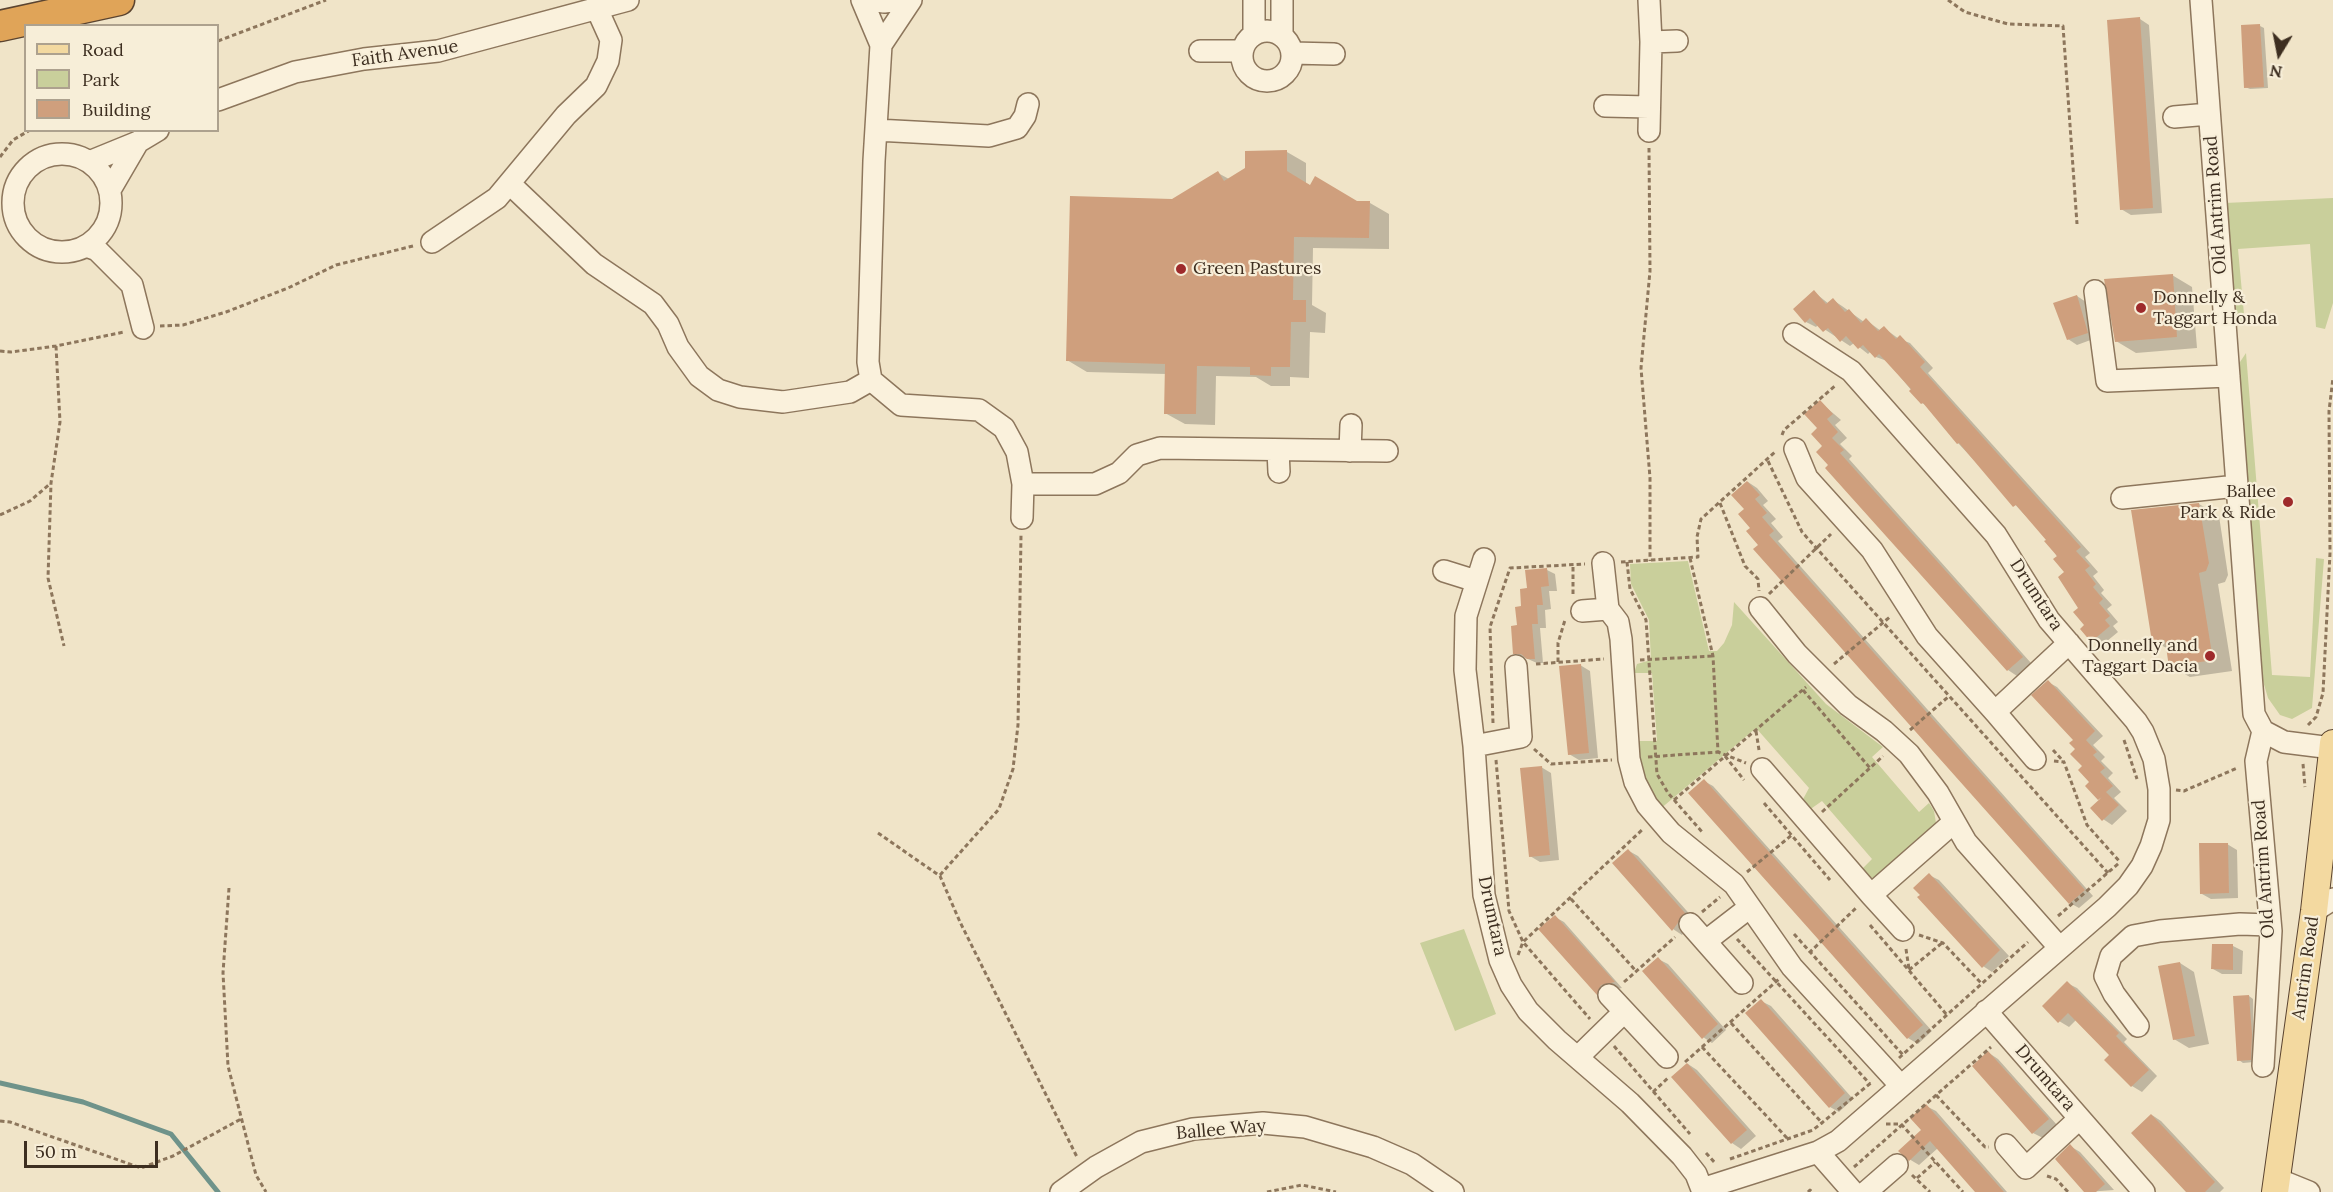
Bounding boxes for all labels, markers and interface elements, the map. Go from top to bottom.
legend [24,24,219,132]
north arrow [2249,24,2309,84]
street label: Faith Avenue [350,36,460,72]
text: Road [82,38,124,61]
text: N [2268,61,2284,83]
text: Park [82,68,119,91]
text: Building [82,98,150,121]
street label: Old Antrim Road [2200,135,2232,275]
place label: Green Pastures [1193,258,1321,280]
marker: Green Pastures [1174,262,1188,276]
place label: Donnelly & Taggart Honda [2153,287,2277,330]
marker: Donnelly & Taggart Honda [2134,301,2148,315]
place label: Ballee Park & Ride [2180,481,2276,524]
marker: Ballee Park & Ride [2281,495,2295,509]
street label: Drumtara [2005,555,2067,635]
place label: Donnelly and Taggart Dacia [2082,635,2198,678]
marker: Donnelly and Taggart Dacia [2203,649,2217,663]
street label: Old Antrim Road [2248,799,2280,939]
street label: Drumtara [1473,874,1511,958]
street label: Antrim Road [2288,915,2324,1021]
street label: Drumtara [2010,1040,2080,1116]
street label: Ballee Way [1175,1115,1267,1145]
scale bar [27,1129,160,1167]
text: 50 m [35,1140,77,1163]

